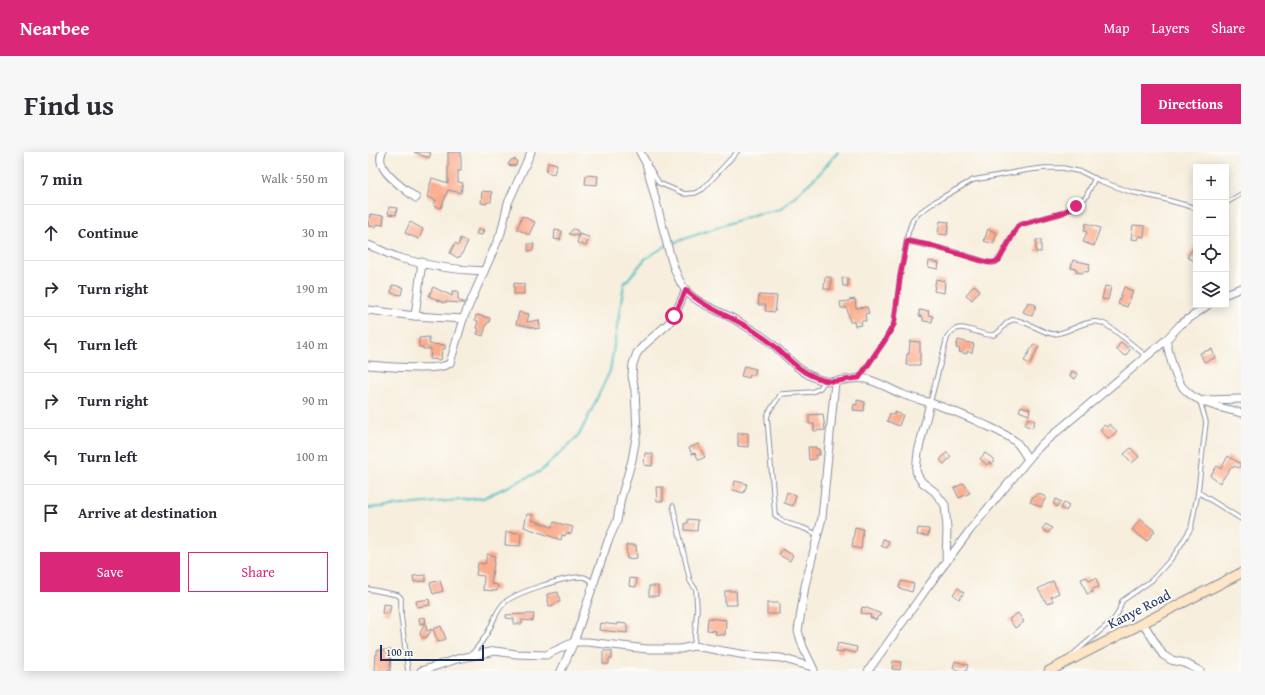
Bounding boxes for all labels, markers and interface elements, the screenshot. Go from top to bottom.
text: Nearbee [20,14,90,42]
text: Map [1104,18,1130,38]
text: Layers [1152,18,1190,38]
text: Share [1212,18,1245,38]
text: Find us [24,84,114,125]
button: Directions [1141,84,1241,124]
map controls [1193,164,1229,308]
button: + [1193,164,1229,200]
text: 7 min [40,166,82,191]
text: Walk · 550 m [261,169,328,188]
route end [1067,197,1085,215]
button: − [1193,200,1229,236]
icon: ahead [40,222,62,244]
text: Continue [78,222,139,243]
text: 30 m [302,223,328,242]
button: locate [1193,236,1229,272]
button: layers [1193,272,1229,308]
icon: right [40,278,62,300]
text: Turn right [78,278,149,299]
text: 190 m [296,279,328,298]
route start [665,307,683,325]
icon: left [40,334,62,356]
text: Turn left [78,334,137,355]
text: 140 m [296,335,328,354]
icon: right [40,390,62,412]
text: Turn right [78,390,149,411]
text: 90 m [302,391,328,410]
icon: left [40,446,62,468]
text: Turn left [78,446,137,467]
text: 100 m [296,447,328,466]
icon: arrive [40,502,62,524]
text: Arrive at destination [78,502,217,523]
button: Save [40,552,180,592]
button: Share [188,552,328,592]
street label: Kanye Road [1104,584,1174,633]
scale bar [380,643,484,662]
text: 100 m [386,644,413,660]

